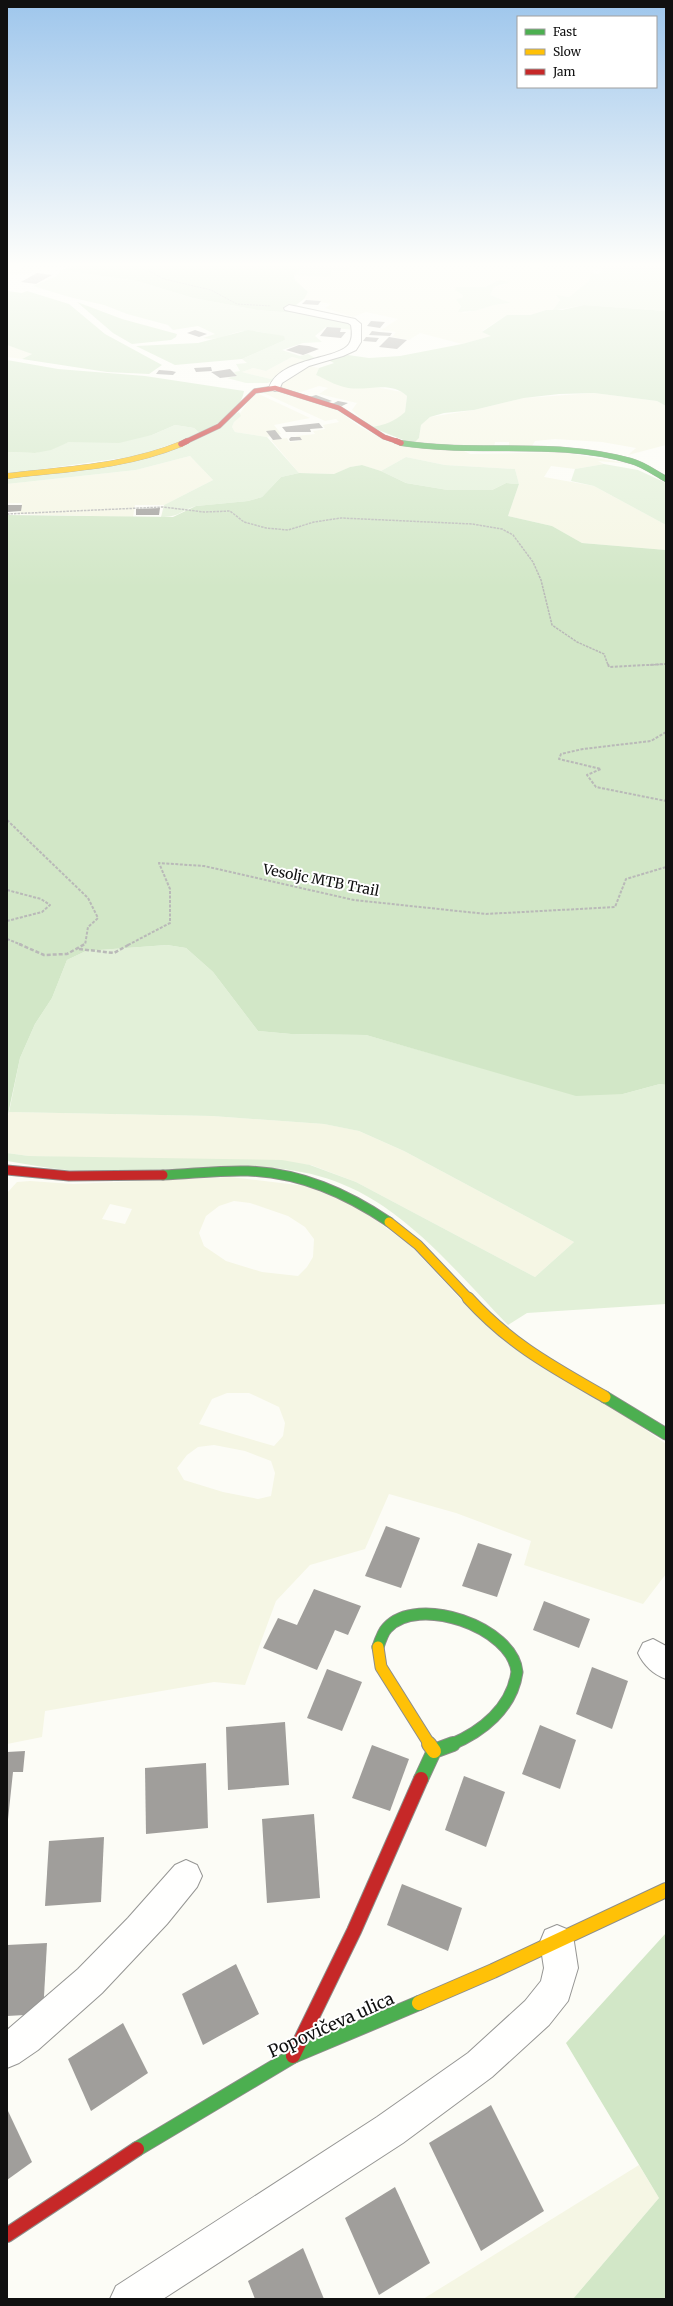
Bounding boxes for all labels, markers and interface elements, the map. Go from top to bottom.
legend [517,16,657,88]
text: Fast [553,24,577,39]
text: Slow [553,44,582,59]
text: Jam [552,64,576,79]
street label: Vesoljc MTB Trail [260,860,381,900]
street label: Popovičeva ulica [265,1987,397,2063]

